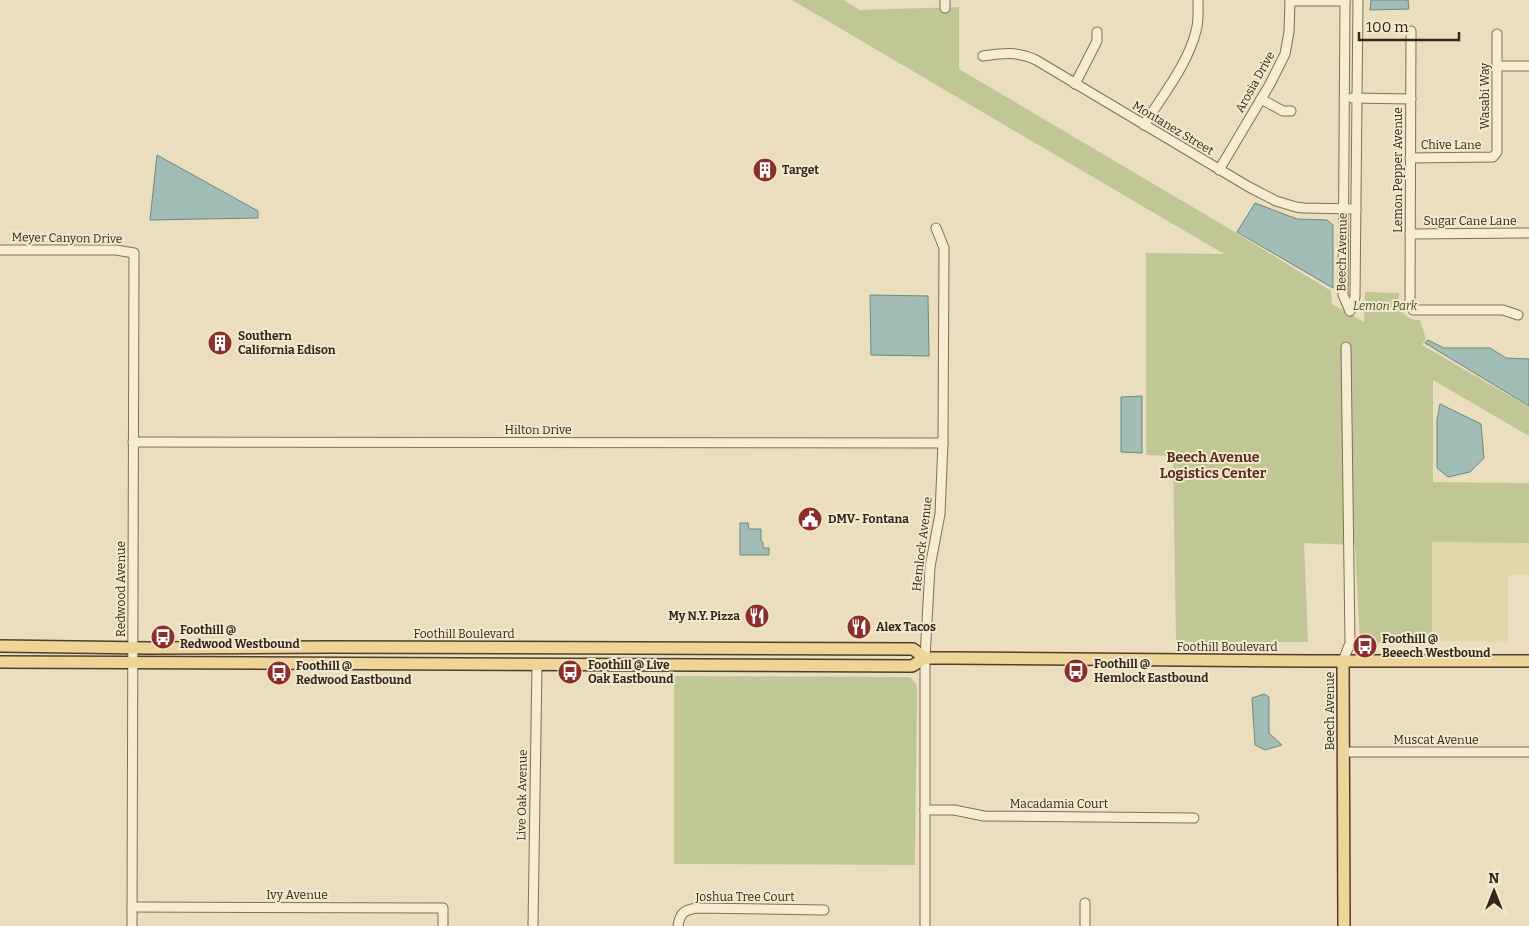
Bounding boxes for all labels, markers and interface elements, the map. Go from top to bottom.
scale bar [1359,10,1459,42]
text: 100 m [1366,18,1409,36]
street label: Arosia Drive [1232,49,1278,115]
street label: Wasabi Way [1478,62,1492,129]
street label: Montanez Street [1130,98,1217,158]
street label: Lemon Pepper Avenue [1391,107,1405,233]
street label: Chive Lane [1421,138,1481,152]
building icon: Target [752,157,778,183]
place label: Target [782,163,819,177]
street label: Beech Avenue [1334,213,1350,291]
street label: Sugar Cane Lane [1423,214,1517,228]
street label: Meyer Canyon Drive [11,230,123,246]
park label: Lemon Park [1353,299,1418,313]
place label: Southern California Edison [238,329,336,357]
building icon: Southern California Edison [207,330,233,356]
street label: Hilton Drive [504,423,572,437]
district label: Beech Avenue Logistics Center [1160,449,1267,482]
street label: Hemlock Avenue [909,496,935,592]
public building icon: DMV- Fontana [797,506,823,532]
place label: DMV- Fontana [828,512,909,526]
street label: Redwood Avenue [114,541,128,637]
restaurant icon: My N.Y. Pizza [744,603,770,629]
place label: My N.Y. Pizza [668,609,740,623]
restaurant icon: Alex Tacos [846,614,872,640]
place label: Alex Tacos [876,620,936,634]
place label: Foothill @ Redwood Westbound [180,623,300,651]
bus stop icon: Foothill @ Redwood Westbound [150,624,176,650]
street label: Foothill Boulevard [413,627,515,641]
place label: Foothill @ Beeech Westbound [1382,632,1491,660]
bus stop icon: Foothill @ Beeech Westbound [1352,633,1378,659]
street label: Foothill Boulevard [1176,640,1278,654]
place label: Foothill @ Hemlock Eastbound [1094,657,1209,685]
place label: Foothill @ Live Oak Eastbound [588,658,674,686]
bus stop icon: Foothill @ Hemlock Eastbound [1063,658,1089,684]
place label: Foothill @ Redwood Eastbound [296,659,412,687]
bus stop icon: Foothill @ Live Oak Eastbound [557,659,583,685]
bus stop icon: Foothill @ Redwood Eastbound [266,660,292,686]
street label: Beech Avenue [1323,672,1337,750]
street label: Muscat Avenue [1393,733,1479,747]
street label: Live Oak Avenue [514,749,530,841]
street label: Macadamia Court [1010,797,1109,811]
north arrow [1469,866,1519,916]
text: N [1489,870,1500,887]
street label: Ivy Avenue [266,888,328,902]
street label: Joshua Tree Court [694,890,795,904]

